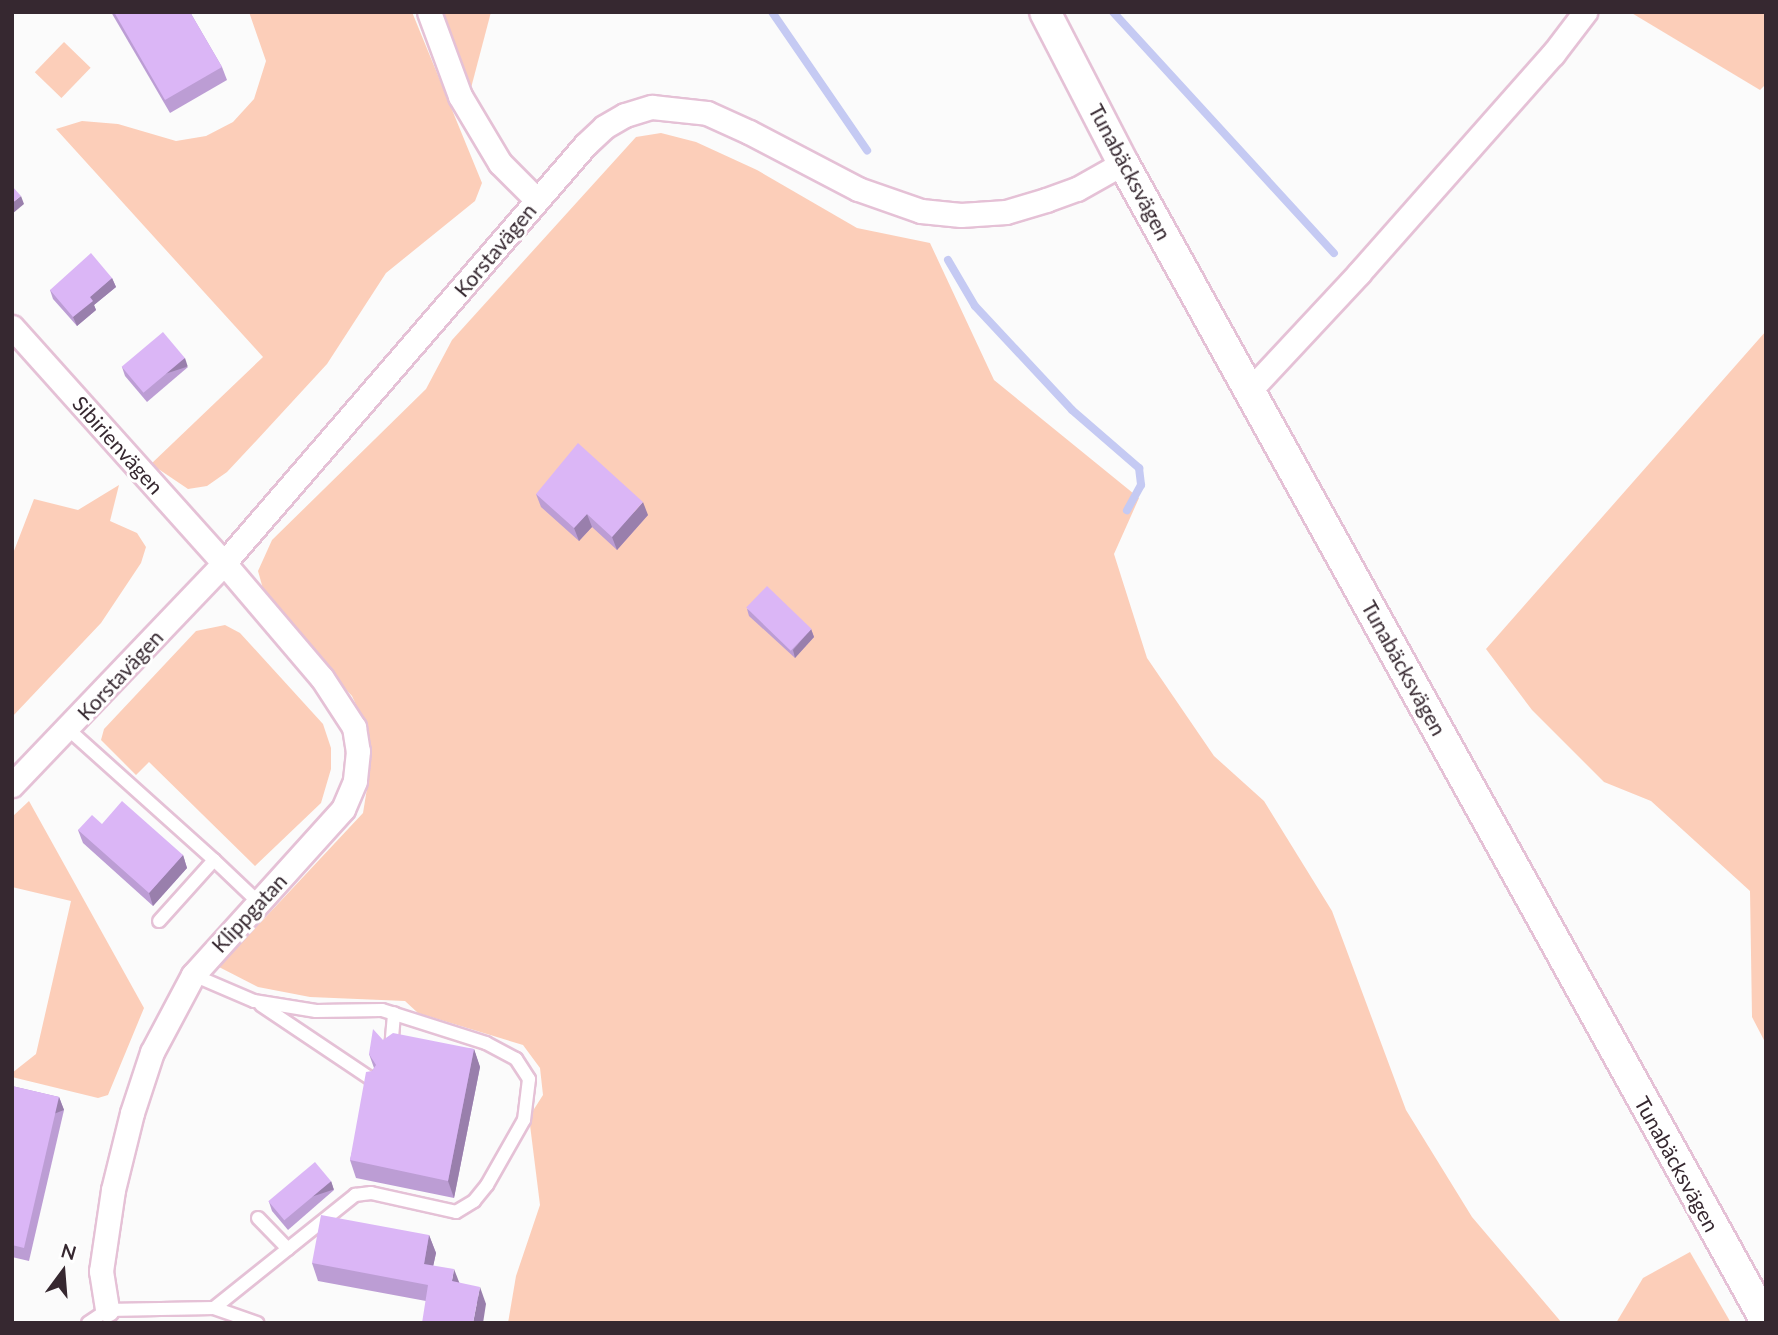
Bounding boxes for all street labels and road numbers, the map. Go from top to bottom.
street label: Tunabäcksvägen [1084,100,1176,244]
street label: Korstavägen [449,198,541,302]
street label: Sibirienvägen [67,391,169,499]
street label: Tunabäcksvägen [1356,596,1452,740]
street label: Korstavägen [72,625,168,725]
street label: Klippgatan [206,868,292,958]
street label: Tunabäcksvägen [1629,1092,1725,1236]

